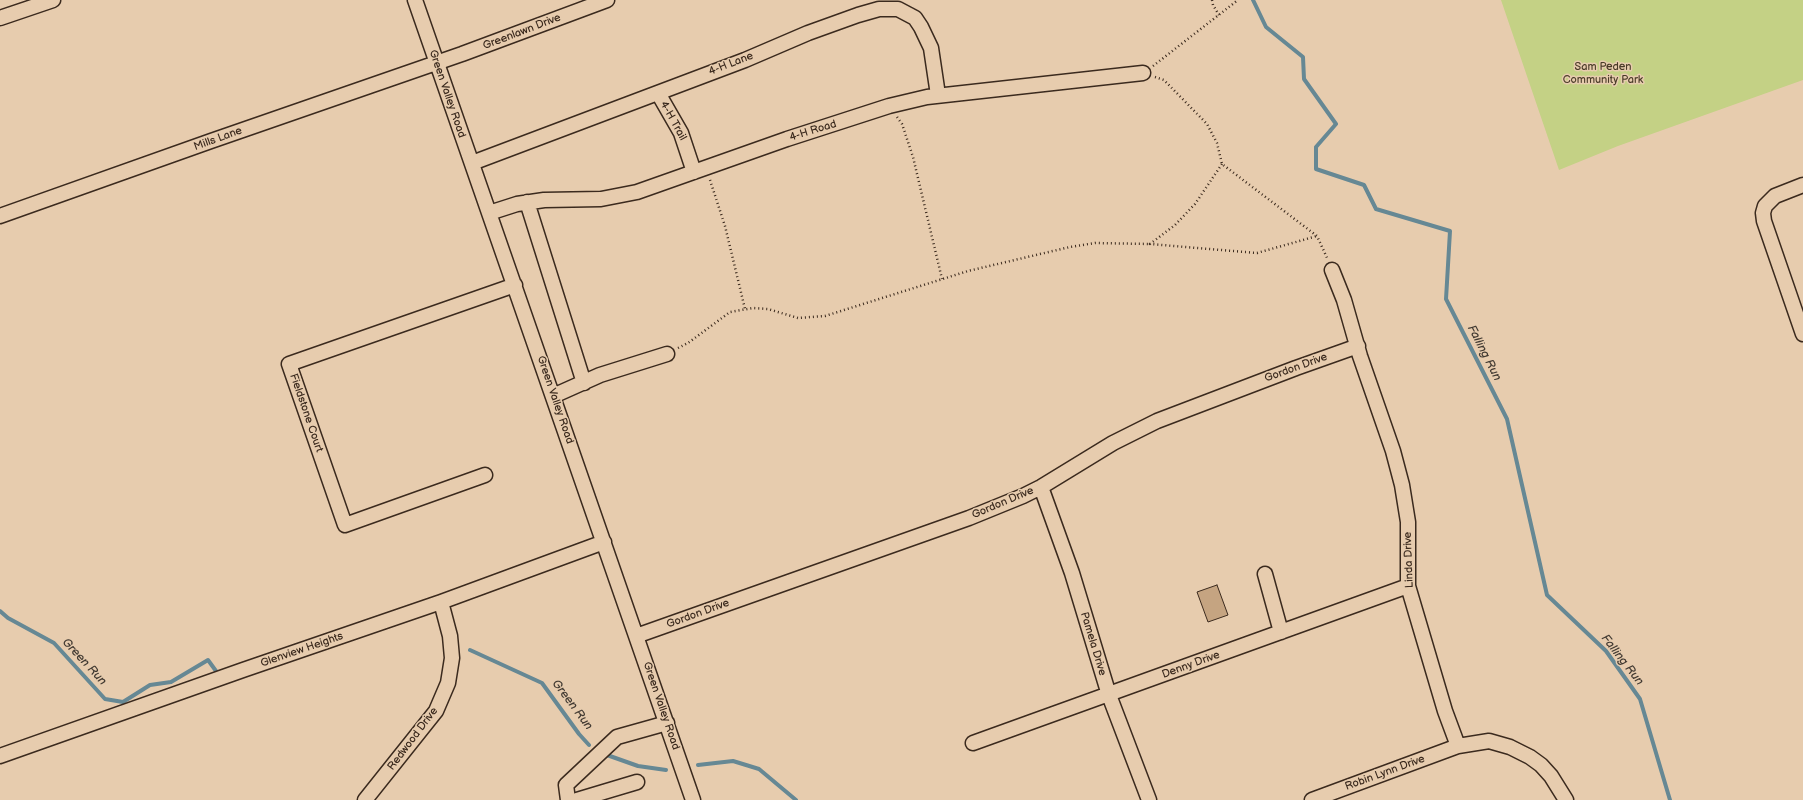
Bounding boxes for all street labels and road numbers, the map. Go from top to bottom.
street label: Greenlawn Drive [481,11,563,53]
street label: Green Valley Road [426,48,468,140]
street label: 4-H Lane [707,49,755,79]
street label: 4-H Trail [657,99,689,143]
street label: 4-H Road [788,118,838,144]
street label: Mills Lane [192,124,244,154]
street label: Gordon Drive [1263,351,1329,385]
street label: Green Valley Road [534,354,576,446]
street label: Fieldstone Court [286,372,326,454]
street label: Gordon Drive [970,484,1036,522]
street label: Linda Drive [1401,532,1417,588]
street label: Gordon Drive [665,597,731,631]
street label: Pamela Drive [1077,611,1109,677]
street label: Glenview Heights [259,630,345,670]
street label: Denny Drive [1160,648,1222,682]
street label: Green Valley Road [640,660,682,752]
street label: Redwood Drive [385,705,441,773]
street label: Robin Lynn Drive [1343,752,1427,794]

